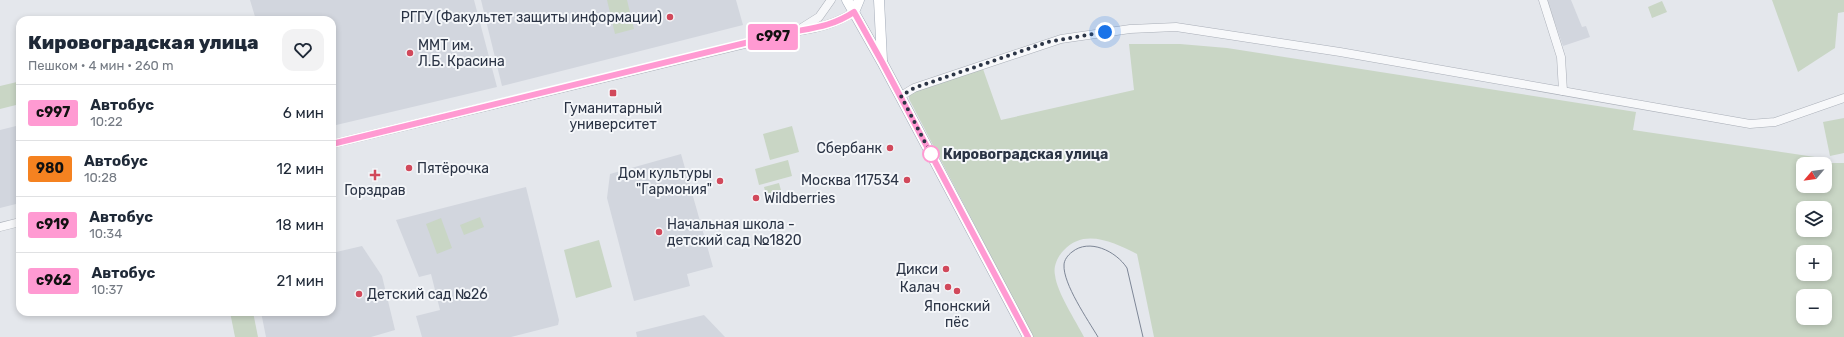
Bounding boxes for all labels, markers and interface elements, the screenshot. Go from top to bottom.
place label: РГГУ (Факультет защиты информации) [401,9,662,26]
marker: РГГУ (Факультет защиты информации) [665,12,675,22]
your location [1095,22,1115,42]
line badge: с997 [745,24,801,50]
text: с997 [756,28,790,45]
button: heart [282,29,324,71]
text: Кировоградская улица [28,31,259,54]
place label: ММТ им. Л.Б. Красина [418,37,505,70]
marker: ММТ им. Л.Б. Красина [405,48,415,58]
text: Пешком · 4 мин · 260 m [28,58,174,73]
marker: Гуманитарный университет [608,88,618,98]
text: Автобус [90,96,154,114]
place label: Гуманитарный университет [564,100,662,133]
text: с997 [36,104,70,121]
text: 6 мин [283,104,324,122]
text: 10:22 [90,114,123,129]
place label: Сбербанк [816,140,882,157]
marker: Сбербанк [885,143,895,153]
marker: Кировоградская улица [922,145,940,163]
place label: Кировоградская улица [943,146,1108,163]
text: Автобус [84,152,148,170]
north arrow [1796,157,1832,193]
map controls [1796,157,1832,325]
text: 980 [36,160,64,177]
text: 12 мин [277,160,324,178]
place label: Пятёрочка [417,160,489,177]
marker: Пятёрочка [404,163,414,173]
place label: Дом культуры "Гармония" [618,165,712,198]
text: 10:28 [84,170,117,185]
marker: Горздрав [370,170,380,180]
place label: Москва 117534 [801,172,899,189]
marker: Москва 117534 [902,175,912,185]
marker: Дом культуры "Гармония" [715,176,725,186]
place label: Горздрав [344,182,406,199]
place label: Wildberries [764,190,836,207]
marker: Wildberries [751,193,761,203]
button: layers [1796,201,1832,237]
text: Автобус [89,208,153,226]
text: с919 [36,216,69,233]
text: 18 мин [276,216,324,234]
place label: Начальная школа - детский сад №1820 [667,216,802,249]
text: 10:34 [89,226,122,241]
marker: Начальная школа - детский сад №1820 [654,227,664,237]
button: + [1796,245,1832,281]
place label: Дикси [896,261,938,278]
text: Автобус [91,264,155,282]
marker: Дикси [941,264,951,274]
text: с962 [36,272,71,289]
text: 21 мин [277,272,324,290]
place label: Калач [900,279,940,296]
text: 10:37 [91,282,123,297]
marker: Калач [943,282,953,292]
place label: Детский сад №26 [367,286,488,303]
marker: Японский пёс [952,286,962,296]
marker: Детский сад №26 [354,289,364,299]
button: − [1796,289,1832,325]
place label: Японский пёс [924,298,990,331]

